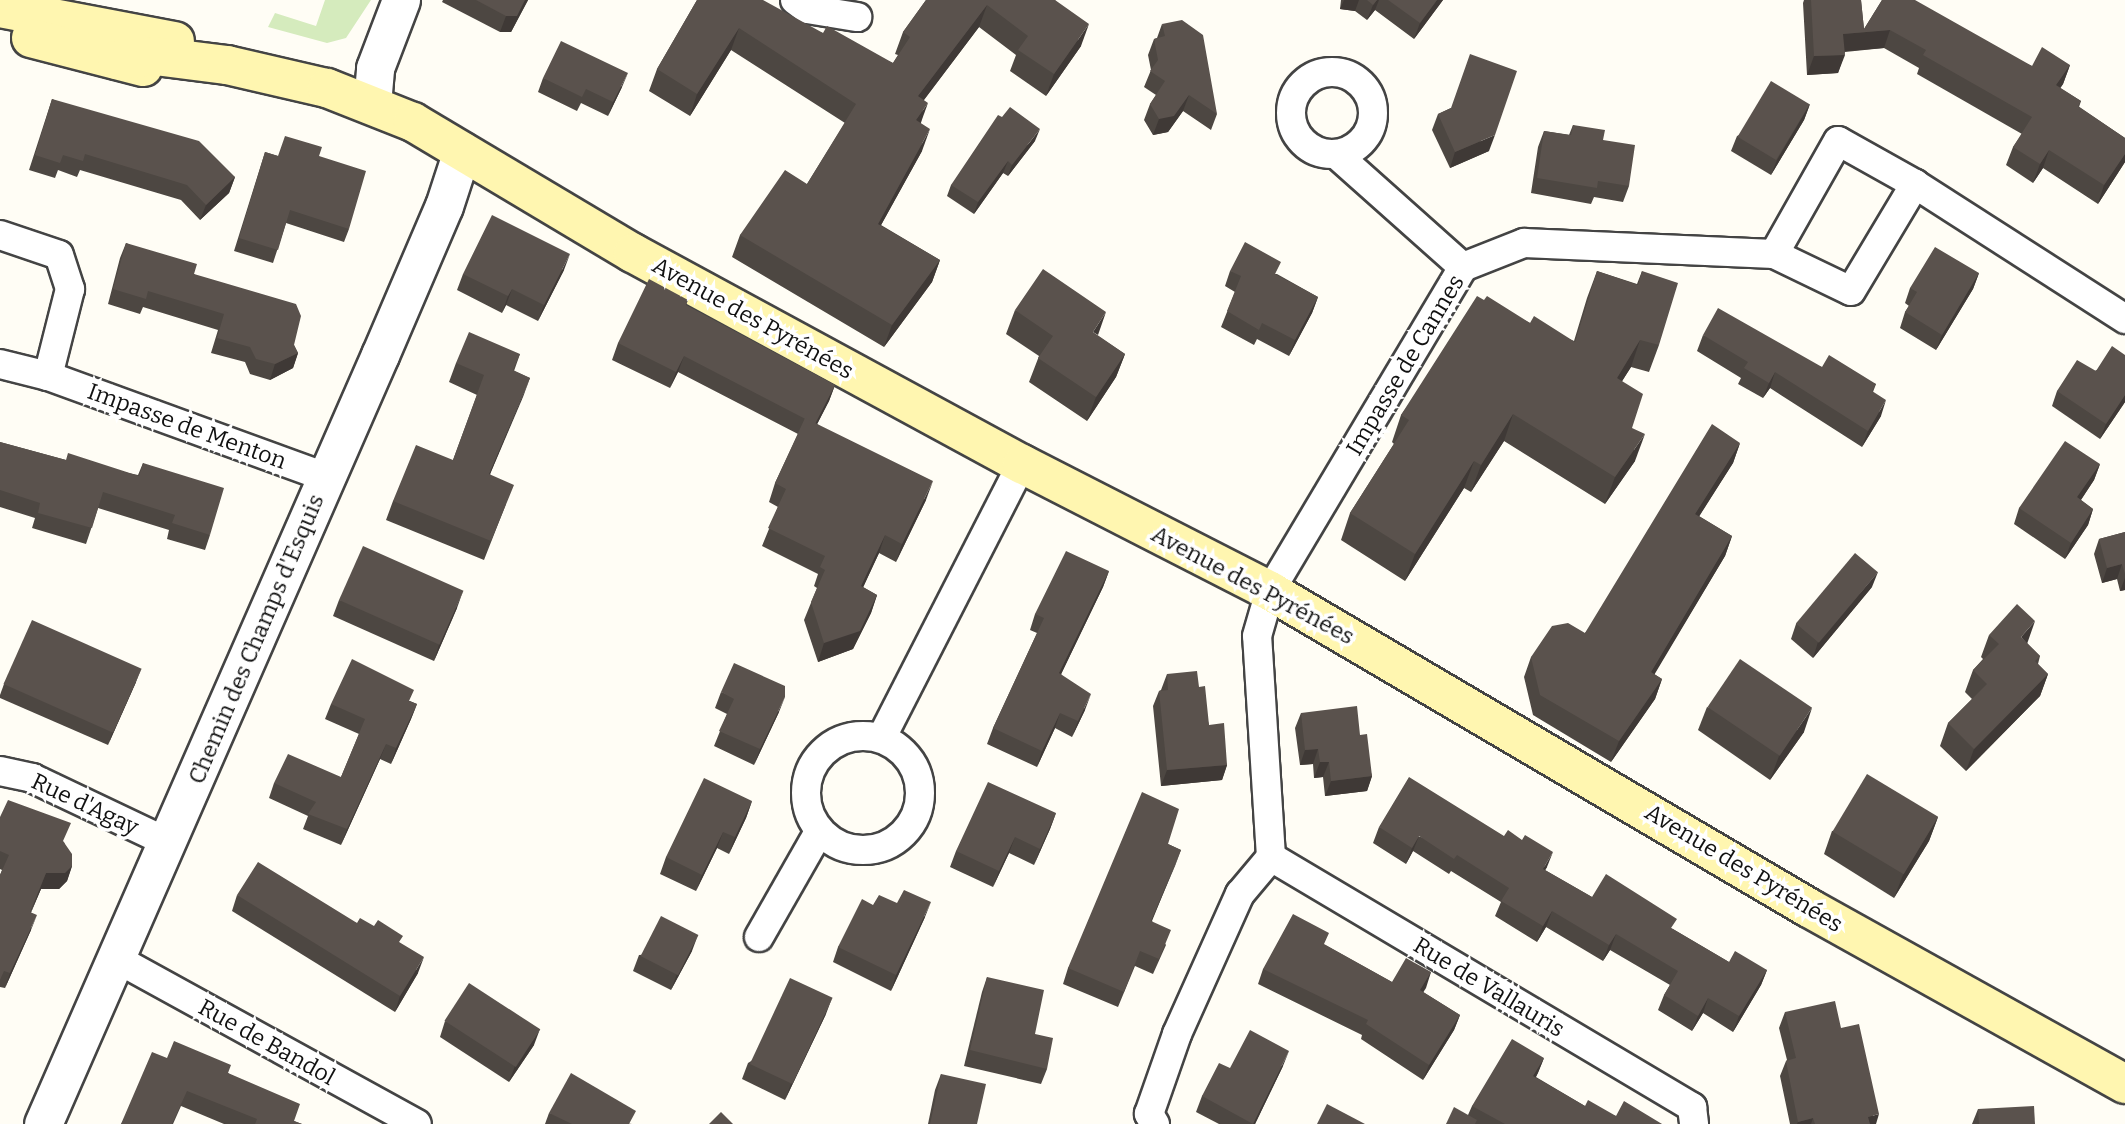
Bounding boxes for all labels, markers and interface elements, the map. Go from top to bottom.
street label: Avenue des Pyrénées [648,251,858,385]
street label: Impasse de Cannes [1340,270,1470,460]
street label: Impasse de Menton [84,377,290,475]
street label: Chemin des Champs d'Esquis [182,490,330,788]
street label: Avenue des Pyrénées [1147,520,1359,650]
street label: Rue d'Agay [27,767,143,841]
street label: Avenue des Pyrénées [1640,798,1848,938]
street label: Rue de Vallauris [1409,931,1569,1043]
street label: Rue de Bandol [194,993,340,1091]

